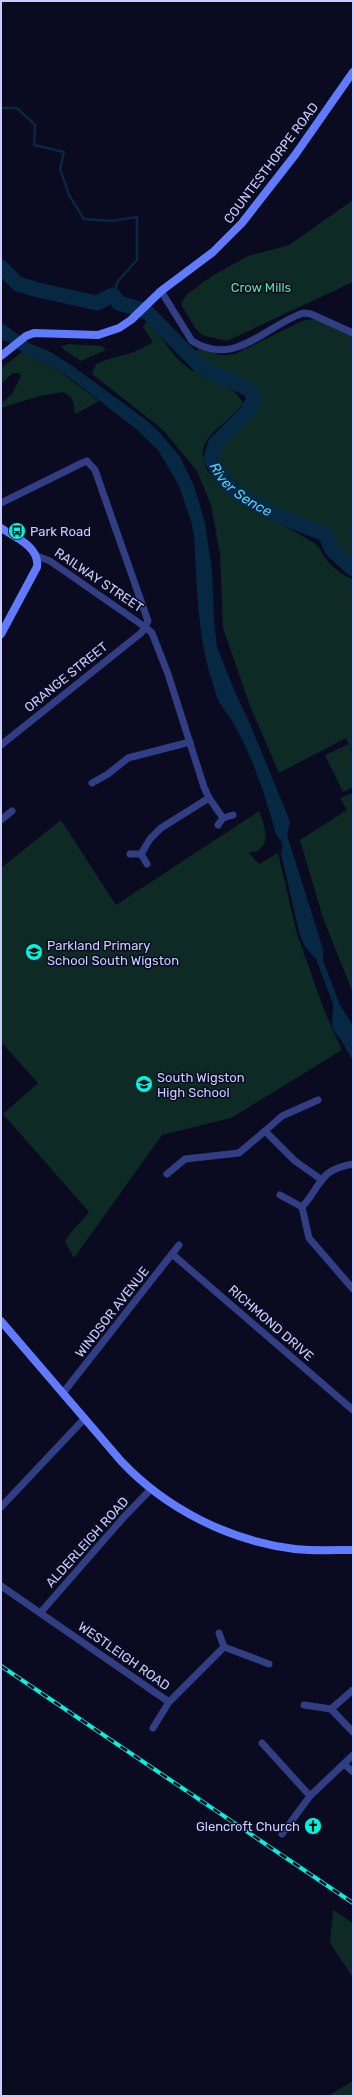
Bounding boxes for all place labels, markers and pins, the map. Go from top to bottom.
bus stop icon: Park Road [7,521,27,541]
place label: Park Road [30,524,91,539]
place label: Parkland Primary School South Wigston [47,938,179,969]
school or university icon: Parkland Primary School South Wigston [24,942,44,962]
place label: South Wigston High School [157,1070,245,1101]
school or university icon: South Wigston High School [134,1074,154,1094]
church icon: Glencroft Church [303,1816,323,1836]
place label: Glencroft Church [196,1819,300,1834]

